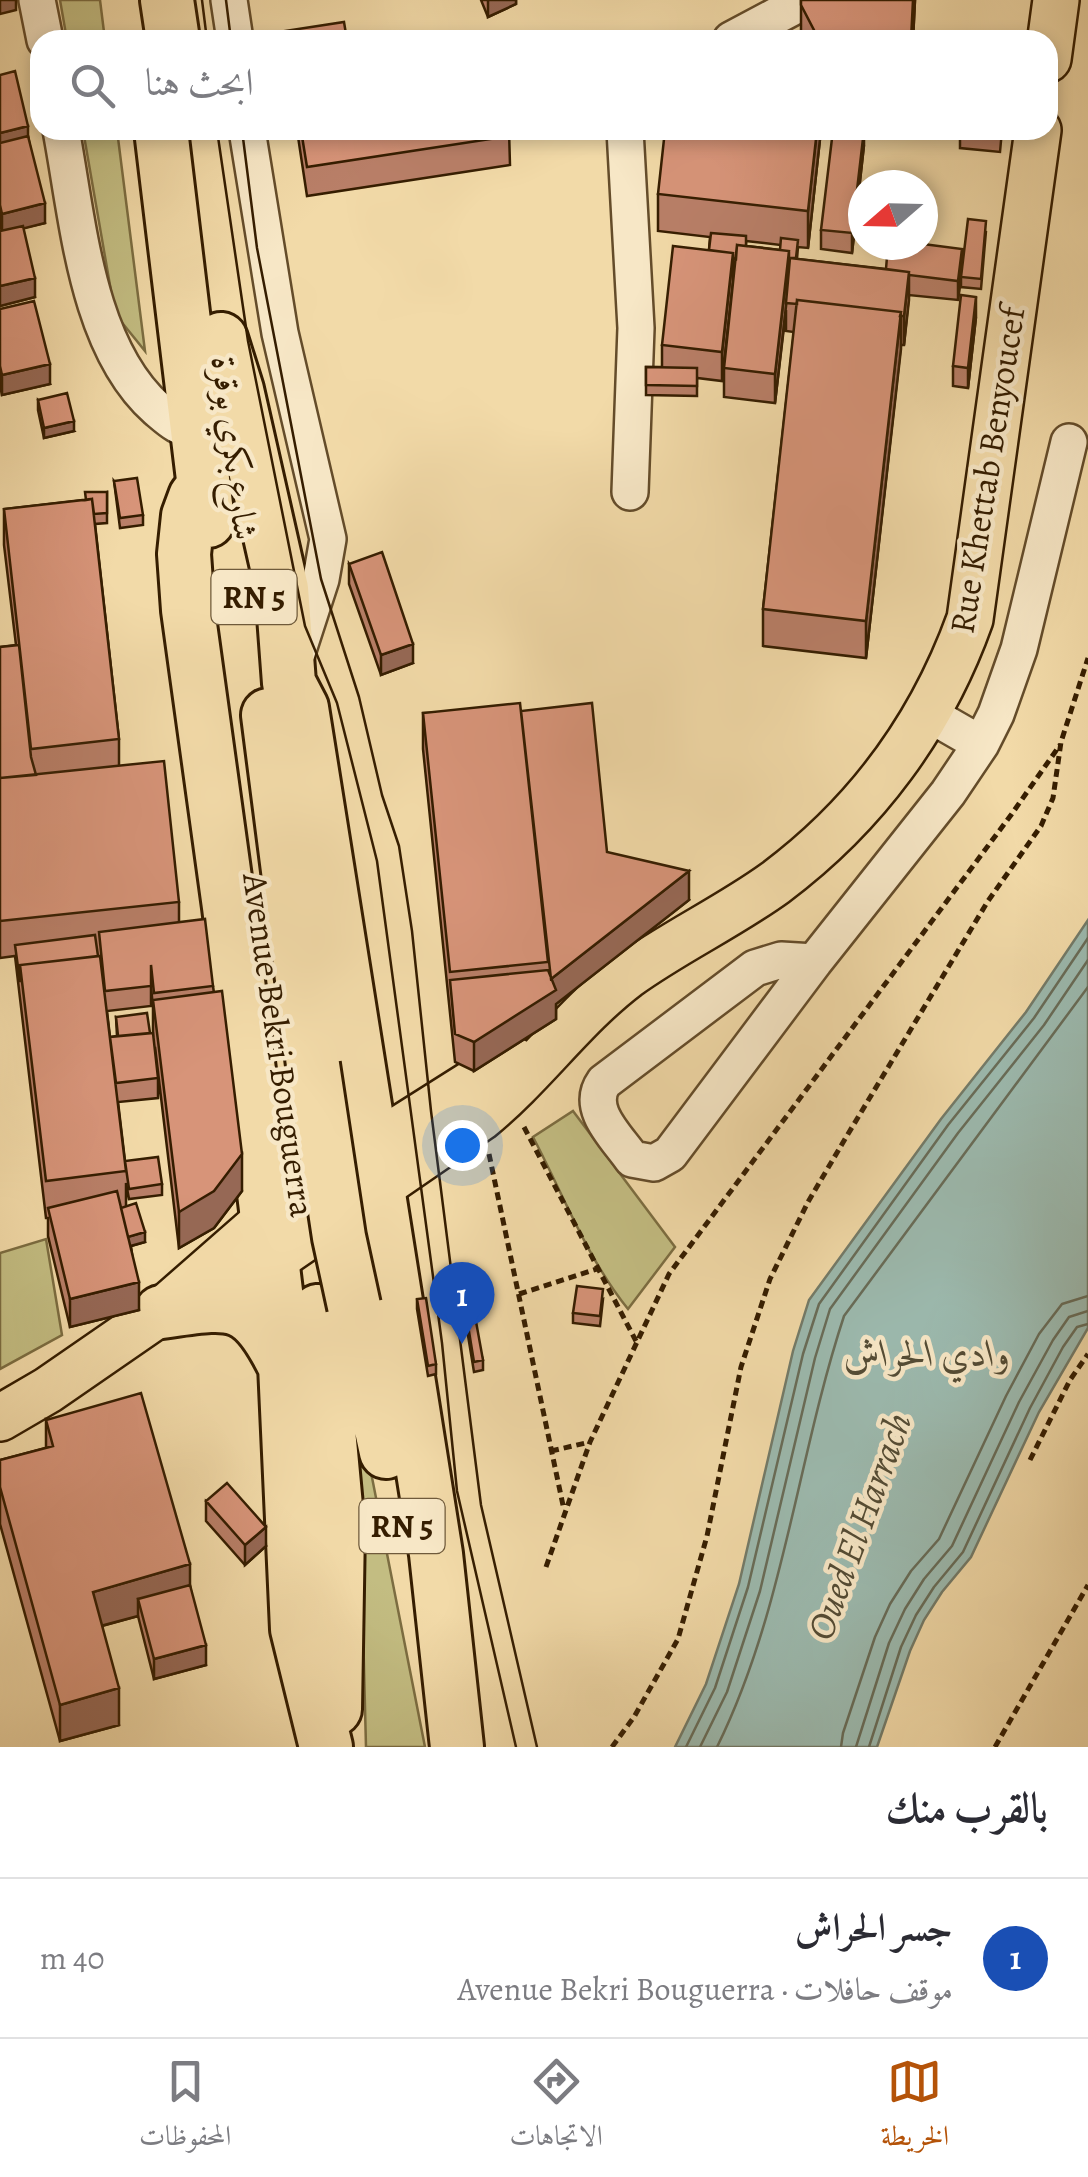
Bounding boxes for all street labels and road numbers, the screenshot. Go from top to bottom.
street label: Rue Khettab Benyoucef [937,299,1037,637]
street label: شارع بكري بوقرة [195,353,270,543]
road number: RN 5 [212,570,296,624]
street label: Avenue Bekri Bouguerra [231,869,327,1221]
road number: RN 5 [360,1499,444,1553]

